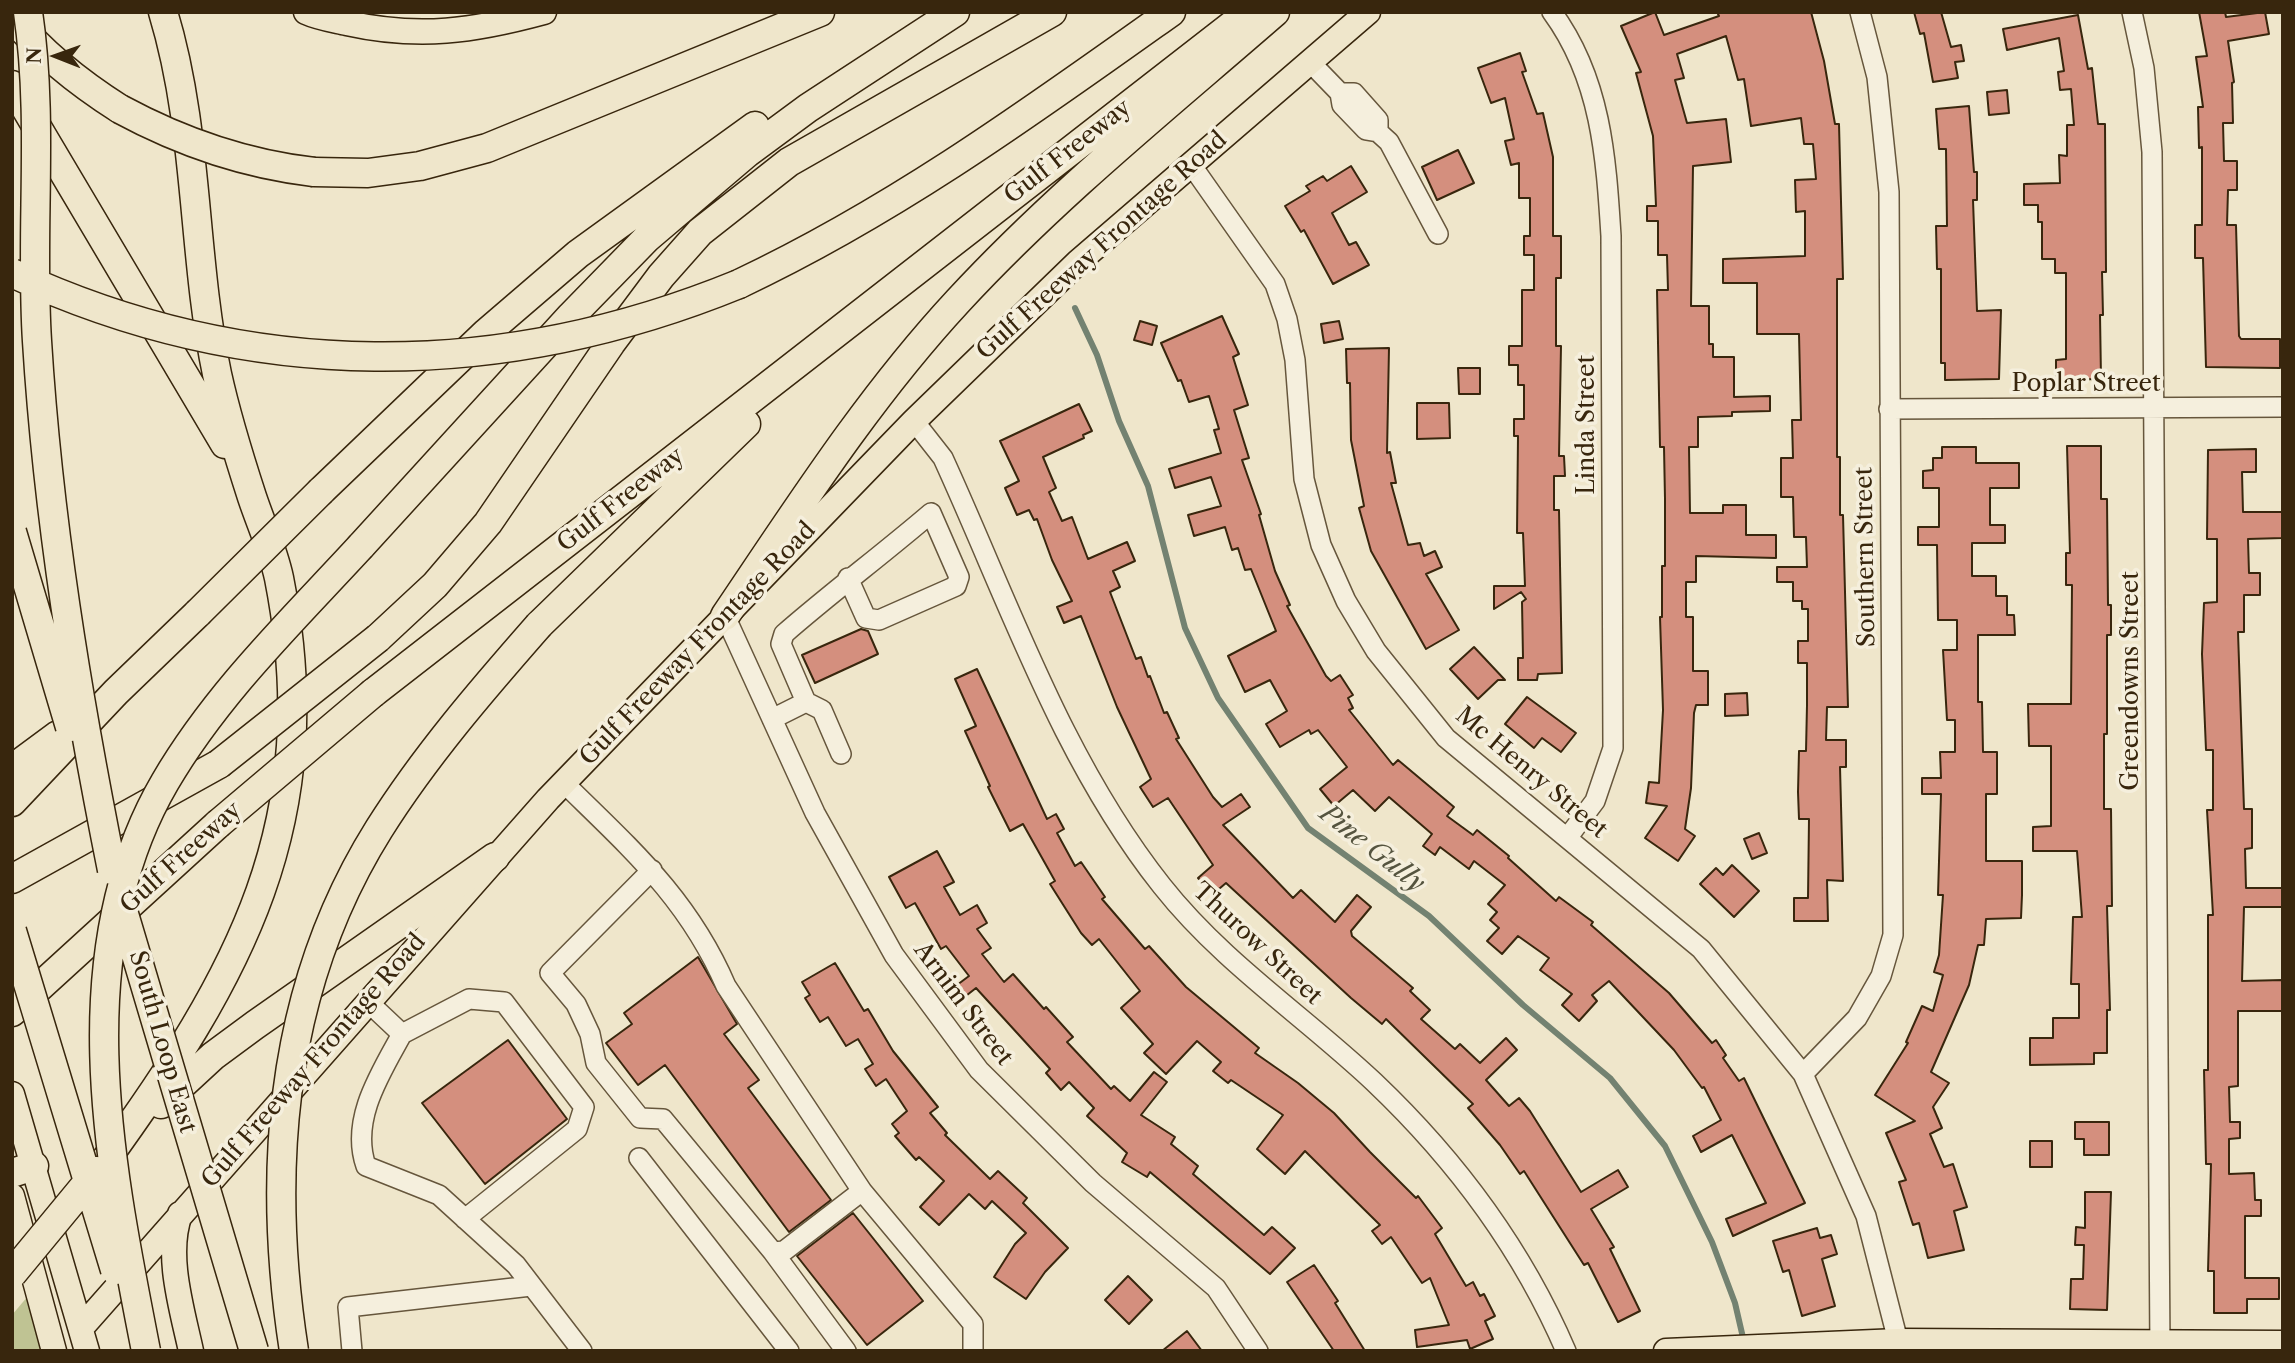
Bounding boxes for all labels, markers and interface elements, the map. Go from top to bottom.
north arrow [21,21,91,91]
text: N [23,47,46,64]
street label: Gulf Freeway [999,94,1137,210]
street label: Gulf Freeway Frontage Road [971,126,1233,366]
street label: Linda Street [1573,355,1601,495]
street label: Poplar Street [2011,370,2161,398]
street label: Gulf Freeway [552,442,690,558]
street label: Southern Street [1850,467,1882,647]
street label: Gulf Freeway Frontage Road [574,516,822,772]
street label: Greendowns Street [2117,571,2145,791]
street label: Mc Henry Street [1449,701,1613,845]
street label: Gulf Freeway [115,796,247,920]
water label: Pine Gully [1313,798,1431,900]
street label: Thurow Street [1187,877,1327,1011]
street label: Gulf Freeway Frontage Road [196,928,432,1194]
street label: Arnim Street [907,937,1019,1071]
street label: South Loop East [122,948,202,1136]

